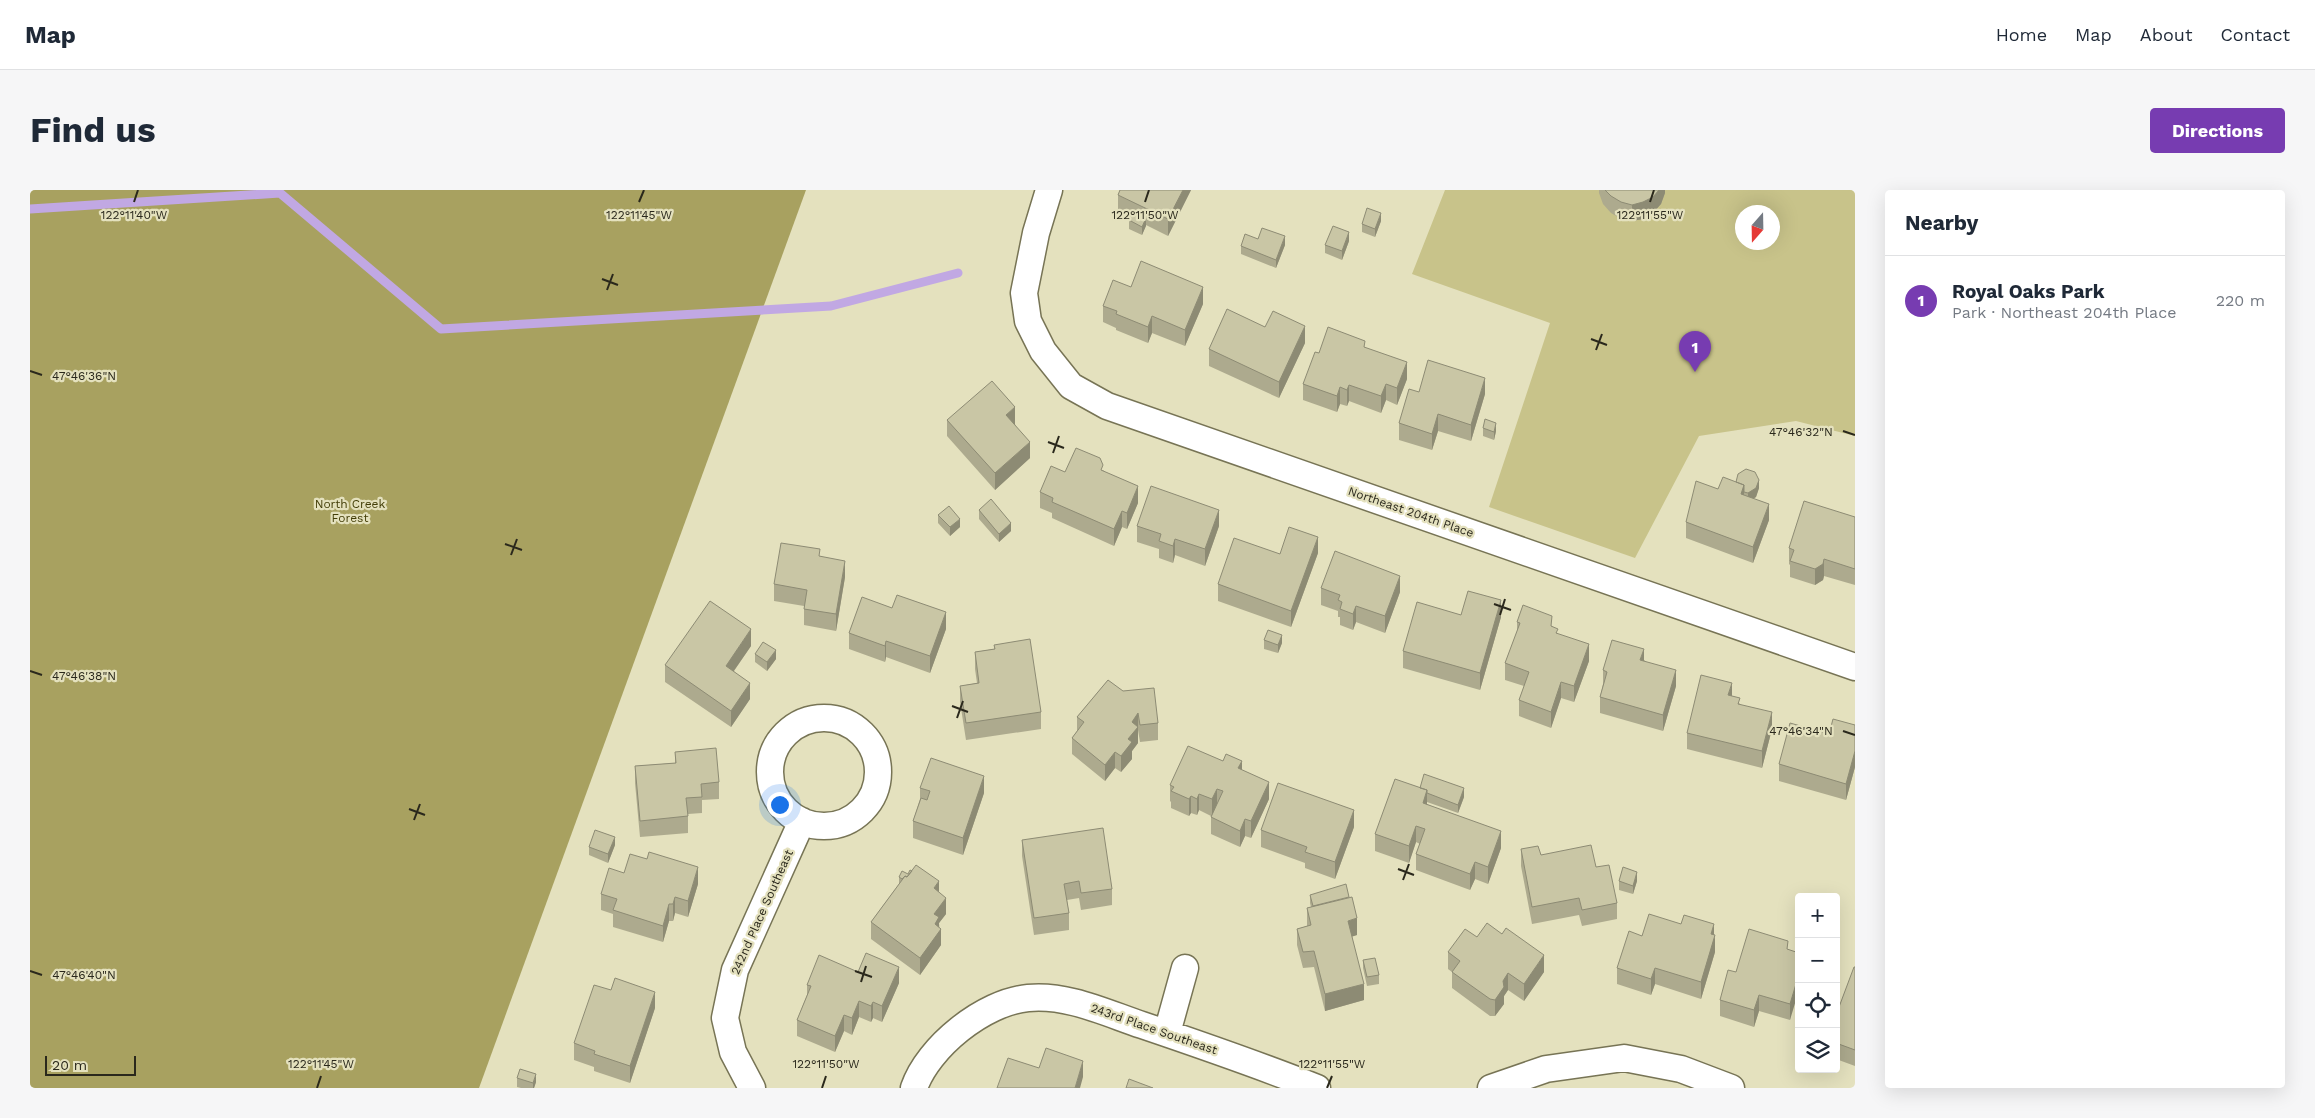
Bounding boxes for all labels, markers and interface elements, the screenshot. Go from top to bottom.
text: Map [25,21,76,49]
text: Home [1996,24,2047,45]
text: Map [2075,24,2112,45]
text: About [2140,24,2192,45]
text: Contact [2220,24,2290,45]
button: Directions [2150,108,2285,153]
text: Find us [30,109,156,151]
north arrow [1735,205,1780,250]
text: 122°11'40"W [101,208,168,222]
text: 122°11'45"W [606,208,672,222]
text: 122°11'50"W [1111,208,1179,222]
text: 122°11'55"W [1617,208,1684,222]
text: Nearby [1905,210,1978,235]
text: Royal Oaks Park [1952,280,2105,303]
text: 1 [1918,291,1924,310]
text: 220 m [2216,291,2265,310]
text: Park · Northeast 204th Place [1952,303,2176,322]
pin: 1 [1679,331,1711,372]
text: 47°46'36"N [52,369,116,383]
text: 47°46'32"N [1769,425,1833,439]
street label: Northeast 204th Place [1346,484,1476,540]
park label: North Creek Forest [315,497,385,525]
text: 47°46'38"N [52,669,116,683]
text: 47°46'34"N [1769,724,1833,738]
your location [767,792,793,818]
street label: 242nd Place Southeast [728,847,796,977]
map controls [1795,893,1840,1073]
button: + [1795,893,1840,938]
button: − [1795,938,1840,983]
text: 47°46'40"N [52,968,116,982]
button: locate [1795,983,1840,1028]
street label: 243rd Place Southeast [1089,1001,1219,1057]
button: layers [1795,1028,1840,1073]
scale bar [45,1053,136,1076]
text: 20 m [52,1057,87,1073]
text: 122°11'45"W [288,1057,354,1071]
text: 122°11'50"W [792,1057,860,1071]
text: 122°11'55"W [1299,1057,1366,1071]

